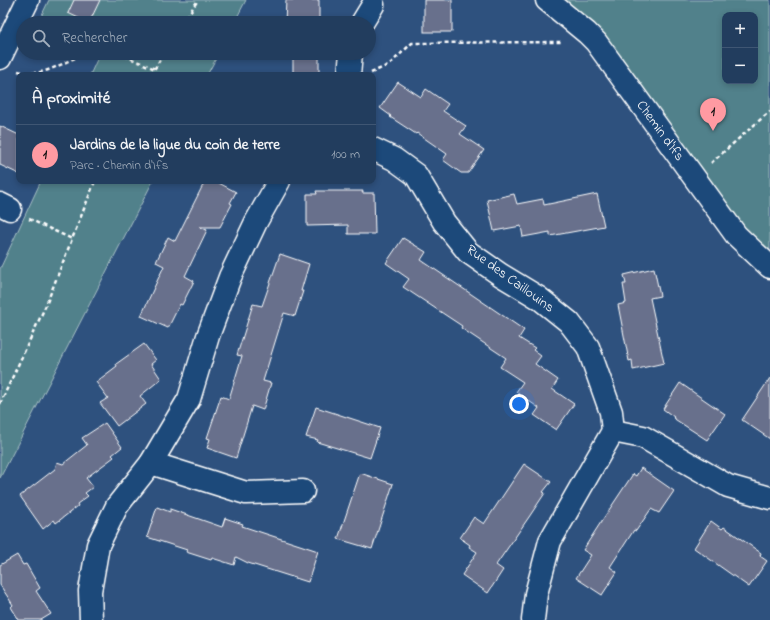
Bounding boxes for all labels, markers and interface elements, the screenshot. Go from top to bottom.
map controls [722,12,758,84]
button: + [722,12,758,48]
search box [16,16,376,60]
icon: search [30,27,52,49]
text: Rechercher [62,27,127,49]
button: − [722,48,758,84]
text: À proximité [32,86,110,111]
street label: Chemin d'Ifs [631,96,689,166]
pin: 1 [700,98,726,131]
text: Jardins de la ligue du coin de terre [70,134,280,156]
text: 1 [43,145,47,164]
text: 100 m [331,145,360,164]
text: Parc · Chemin d'Ifs [70,156,168,175]
street label: Rue des Caillouins [462,240,558,318]
your location [509,394,529,414]

